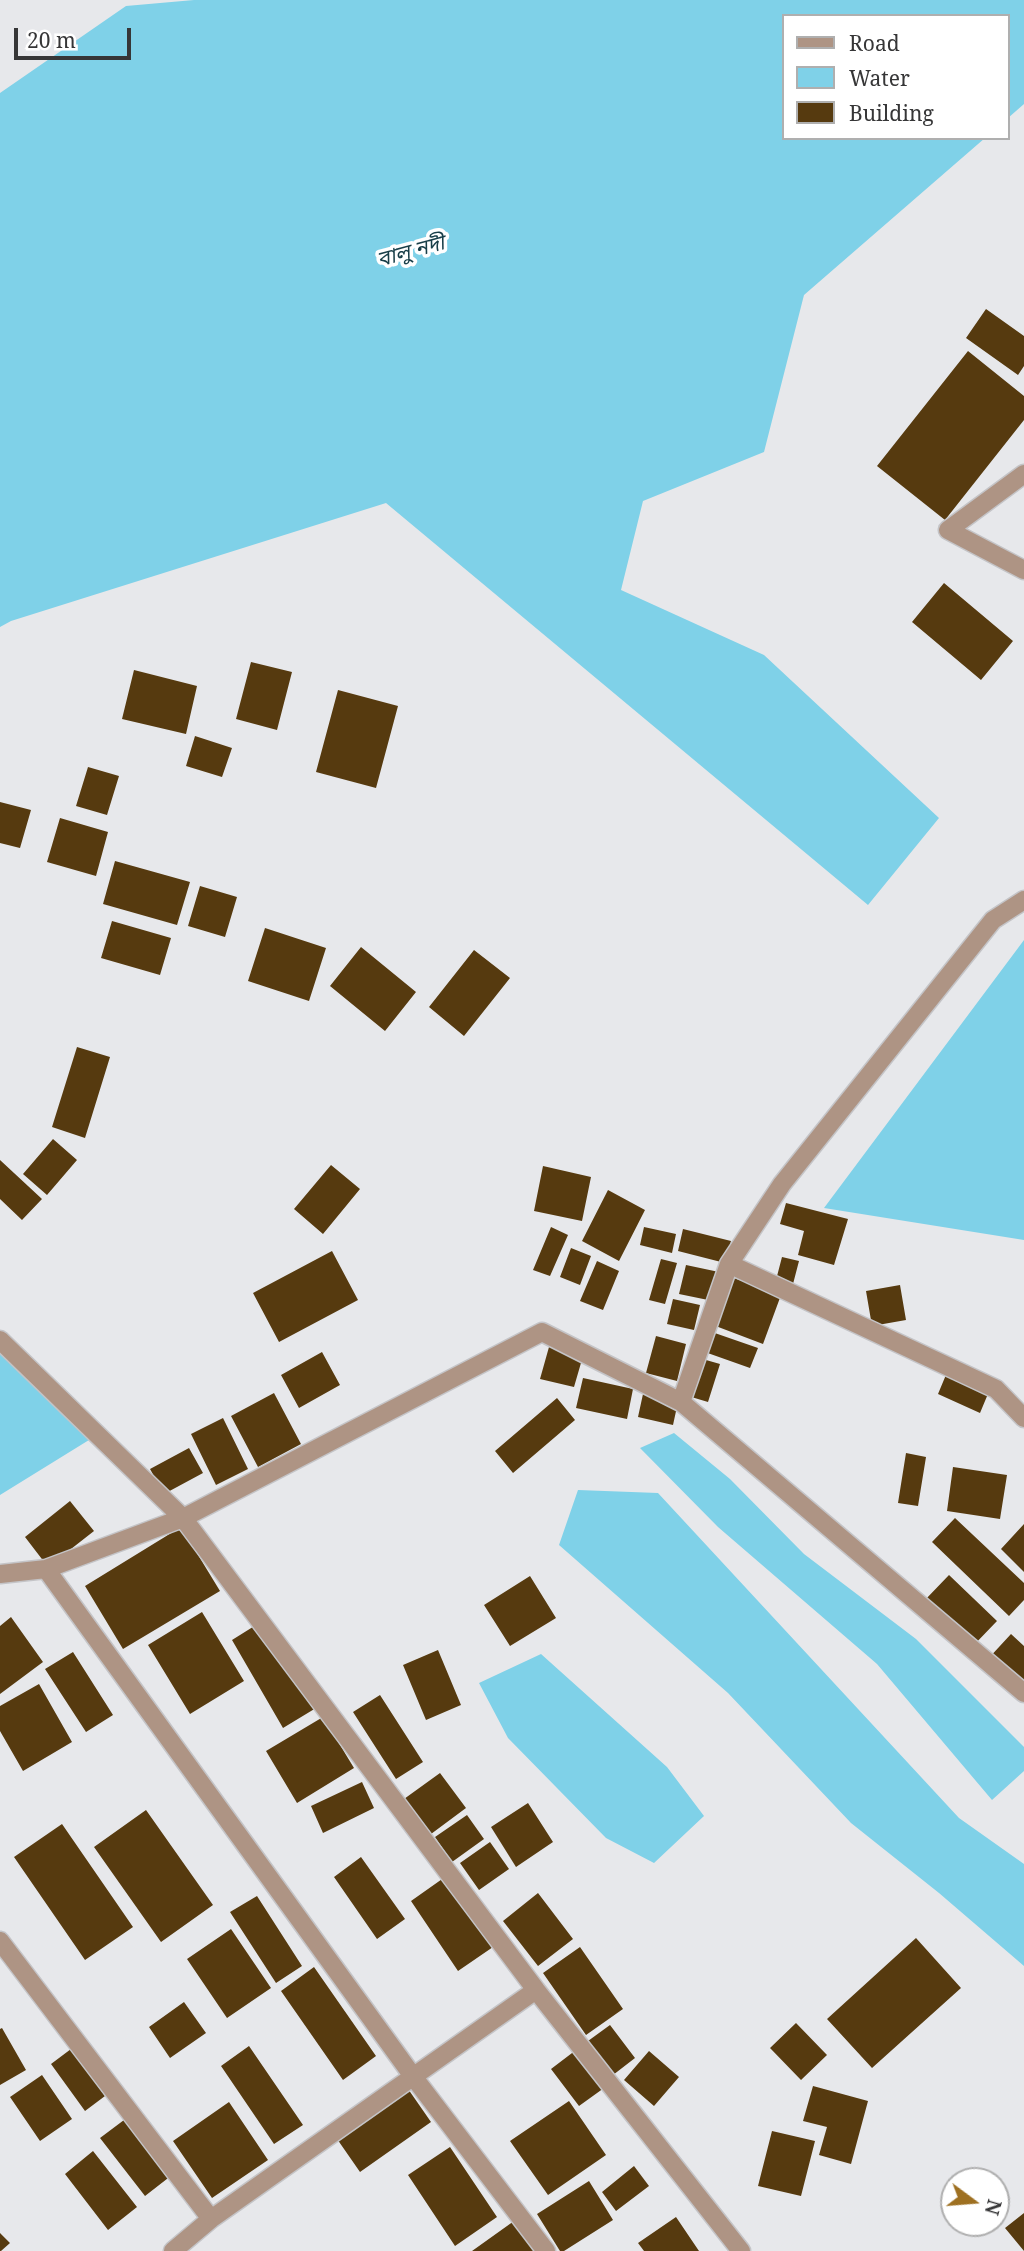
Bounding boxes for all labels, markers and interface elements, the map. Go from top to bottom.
scale bar [18,14,135,58]
legend [782,14,1010,140]
text: 20 m [27,26,76,54]
text: Road [849,29,900,57]
text: Water [849,64,910,92]
text: Building [849,99,934,127]
water label: বালু নদী [375,231,447,273]
north arrow [940,2167,1010,2237]
text: N [979,2196,1008,2218]

